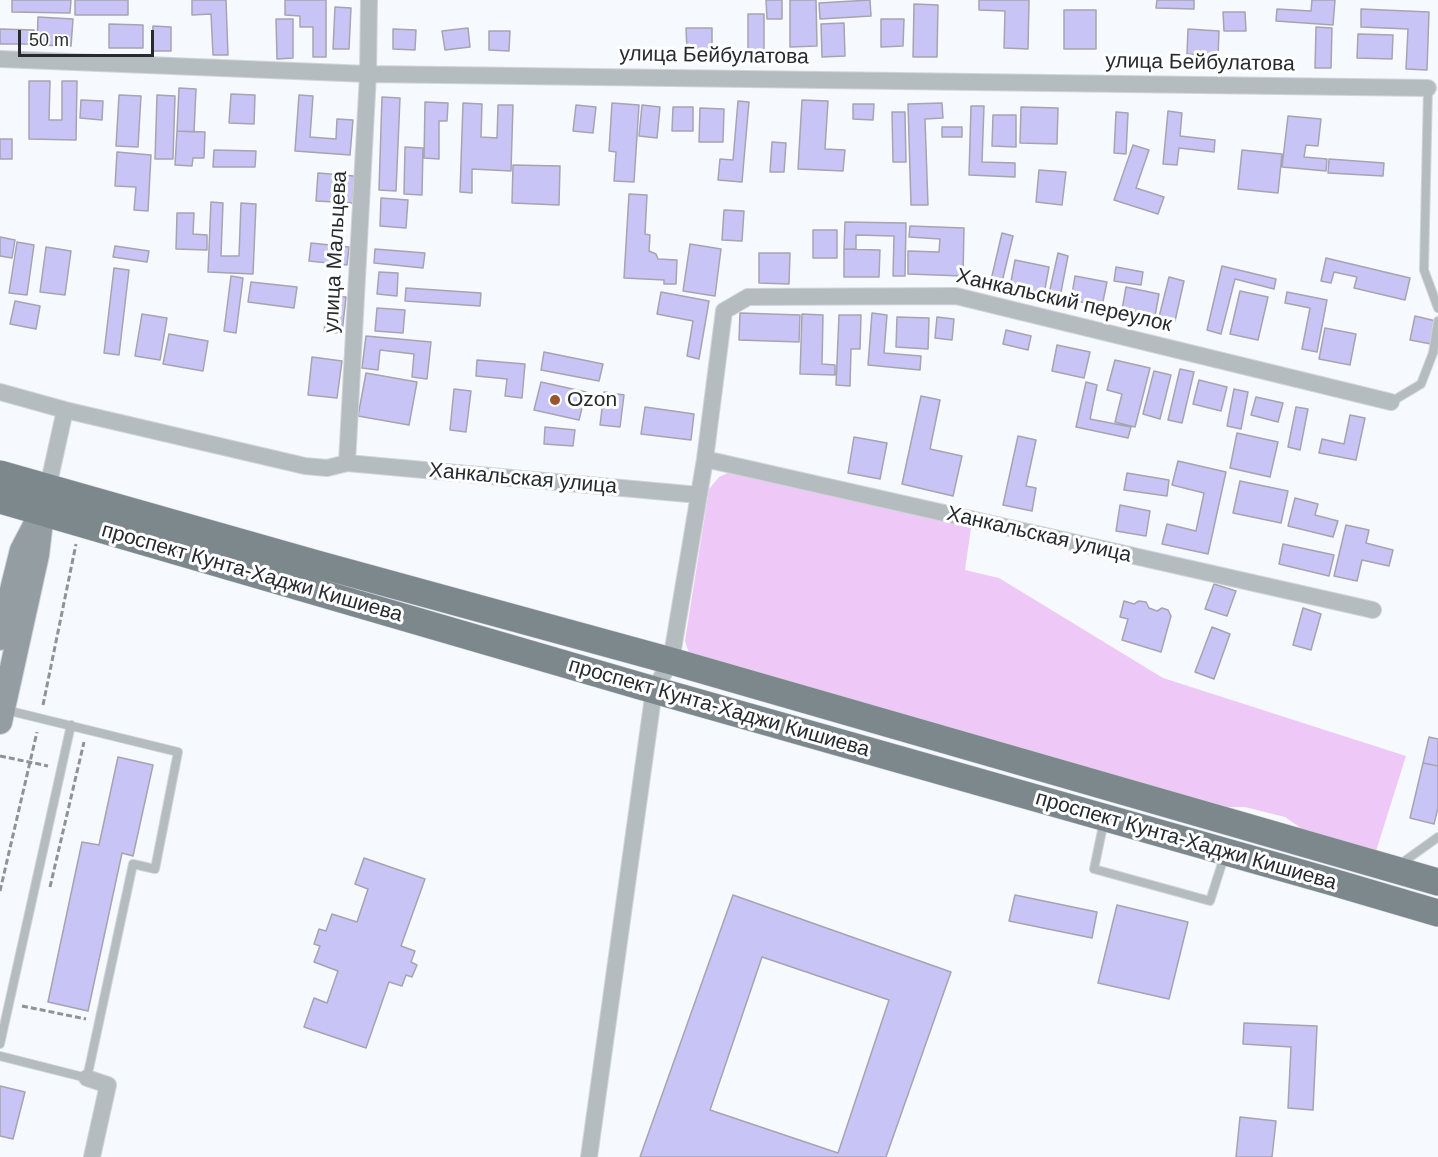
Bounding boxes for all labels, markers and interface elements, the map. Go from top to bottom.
scale bar [21,18,158,56]
text: 50 m [29,30,69,50]
street label: улица Бейбулатова [619,42,809,70]
street label: улица Бейбулатова [1105,49,1295,77]
street label: улица Мальцева [319,170,353,334]
street label: Ханкальский переулок [954,264,1174,338]
place label: Ozon [567,387,617,413]
marker: Ozon [548,393,562,407]
street label: Ханкальская улица [428,458,618,500]
street label: Ханкальская улица [944,502,1134,568]
street label: проспект Кунта-Хаджи Кишиева [99,518,405,628]
street label: проспект Кунта-Хаджи Кишиева [566,653,872,763]
street label: проспект Кунта-Хаджи Кишиева [1033,786,1339,896]

